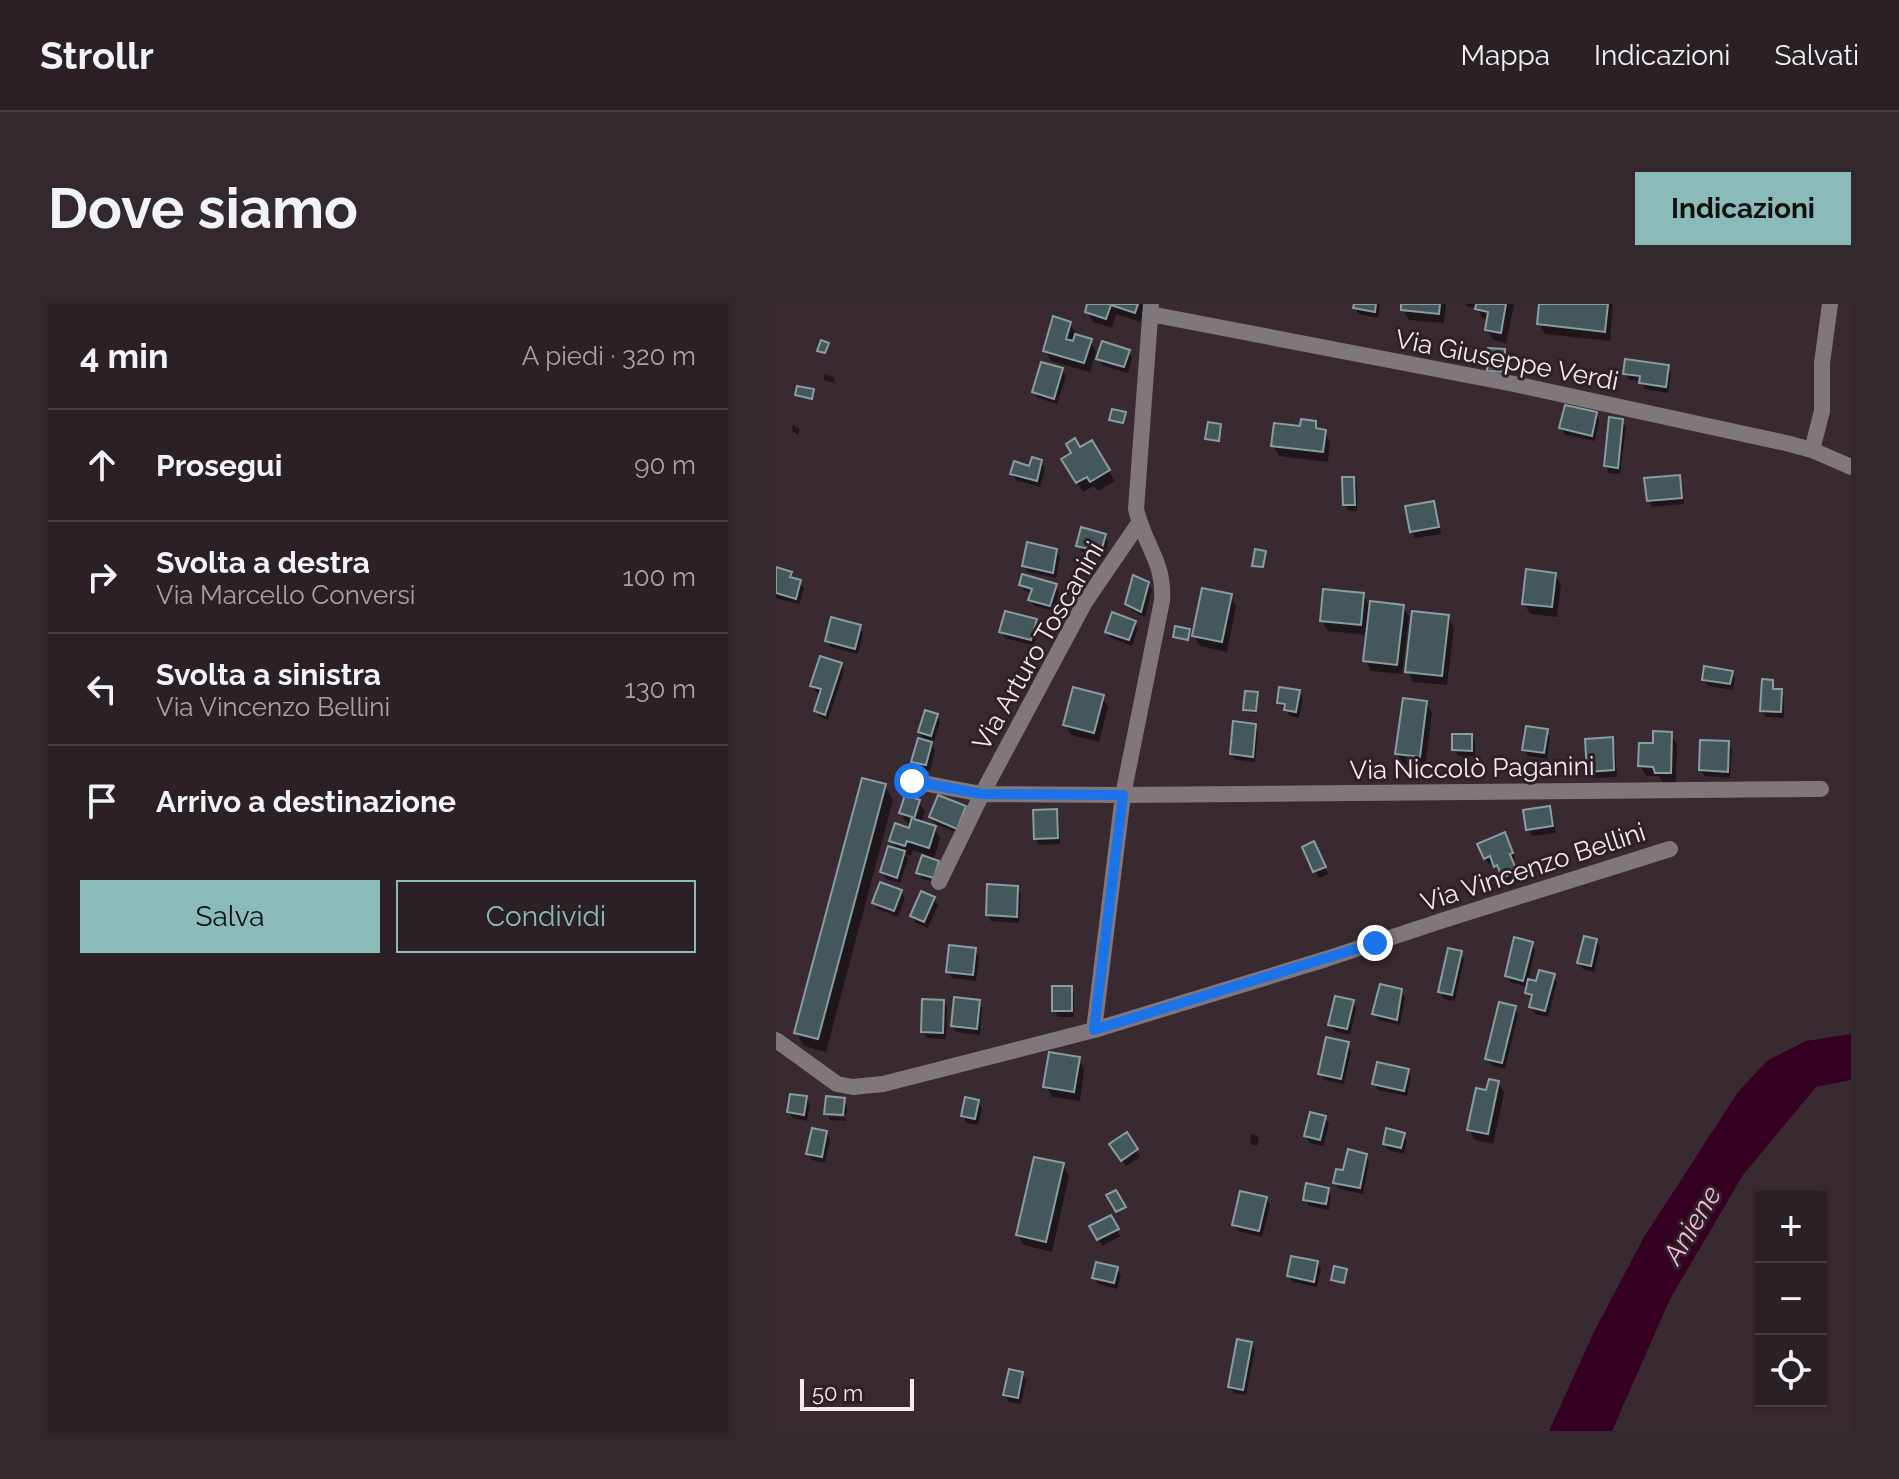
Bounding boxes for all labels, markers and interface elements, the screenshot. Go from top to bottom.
text: Strollr [40,33,154,78]
text: Mappa [1461,39,1550,72]
text: Indicazioni [1594,39,1730,72]
text: Salvati [1774,39,1859,72]
button: Indicazioni [1635,172,1851,245]
text: Dove siamo [48,175,358,241]
street label: Via Giuseppe Verdi [1393,324,1621,396]
text: 4 min [80,336,168,376]
text: A piedi · 320 m [522,341,696,371]
icon: ahead [80,443,124,487]
text: Prosegui [156,448,282,483]
text: 90 m [634,450,696,480]
street label: Via Arturo Toscanini [966,537,1110,755]
text: Svolta a destra [156,545,370,580]
icon: right [80,555,124,599]
text: 100 m [623,562,696,592]
text: Via Marcello Conversi [156,580,416,610]
text: Svolta a sinistra [156,657,381,692]
icon: left [80,667,124,711]
text: 130 m [625,674,696,704]
text: Via Vincenzo Bellini [156,692,390,722]
street label: Via Niccolò Paganini [1349,751,1595,785]
route start [894,763,930,799]
icon: arrive [80,779,124,823]
text: Arrivo a destinazione [156,784,456,819]
street label: Via Vincenzo Bellini [1417,817,1649,917]
button: Salva [80,880,380,953]
button: Condividi [396,880,696,953]
route end [1357,925,1393,961]
water label: Aniene [1655,1180,1728,1272]
map controls [1755,1191,1827,1407]
button: + [1755,1191,1827,1263]
button: − [1755,1263,1827,1335]
button: locate [1755,1335,1827,1407]
scale bar [800,1375,914,1411]
text: 50 m [812,1380,863,1406]

